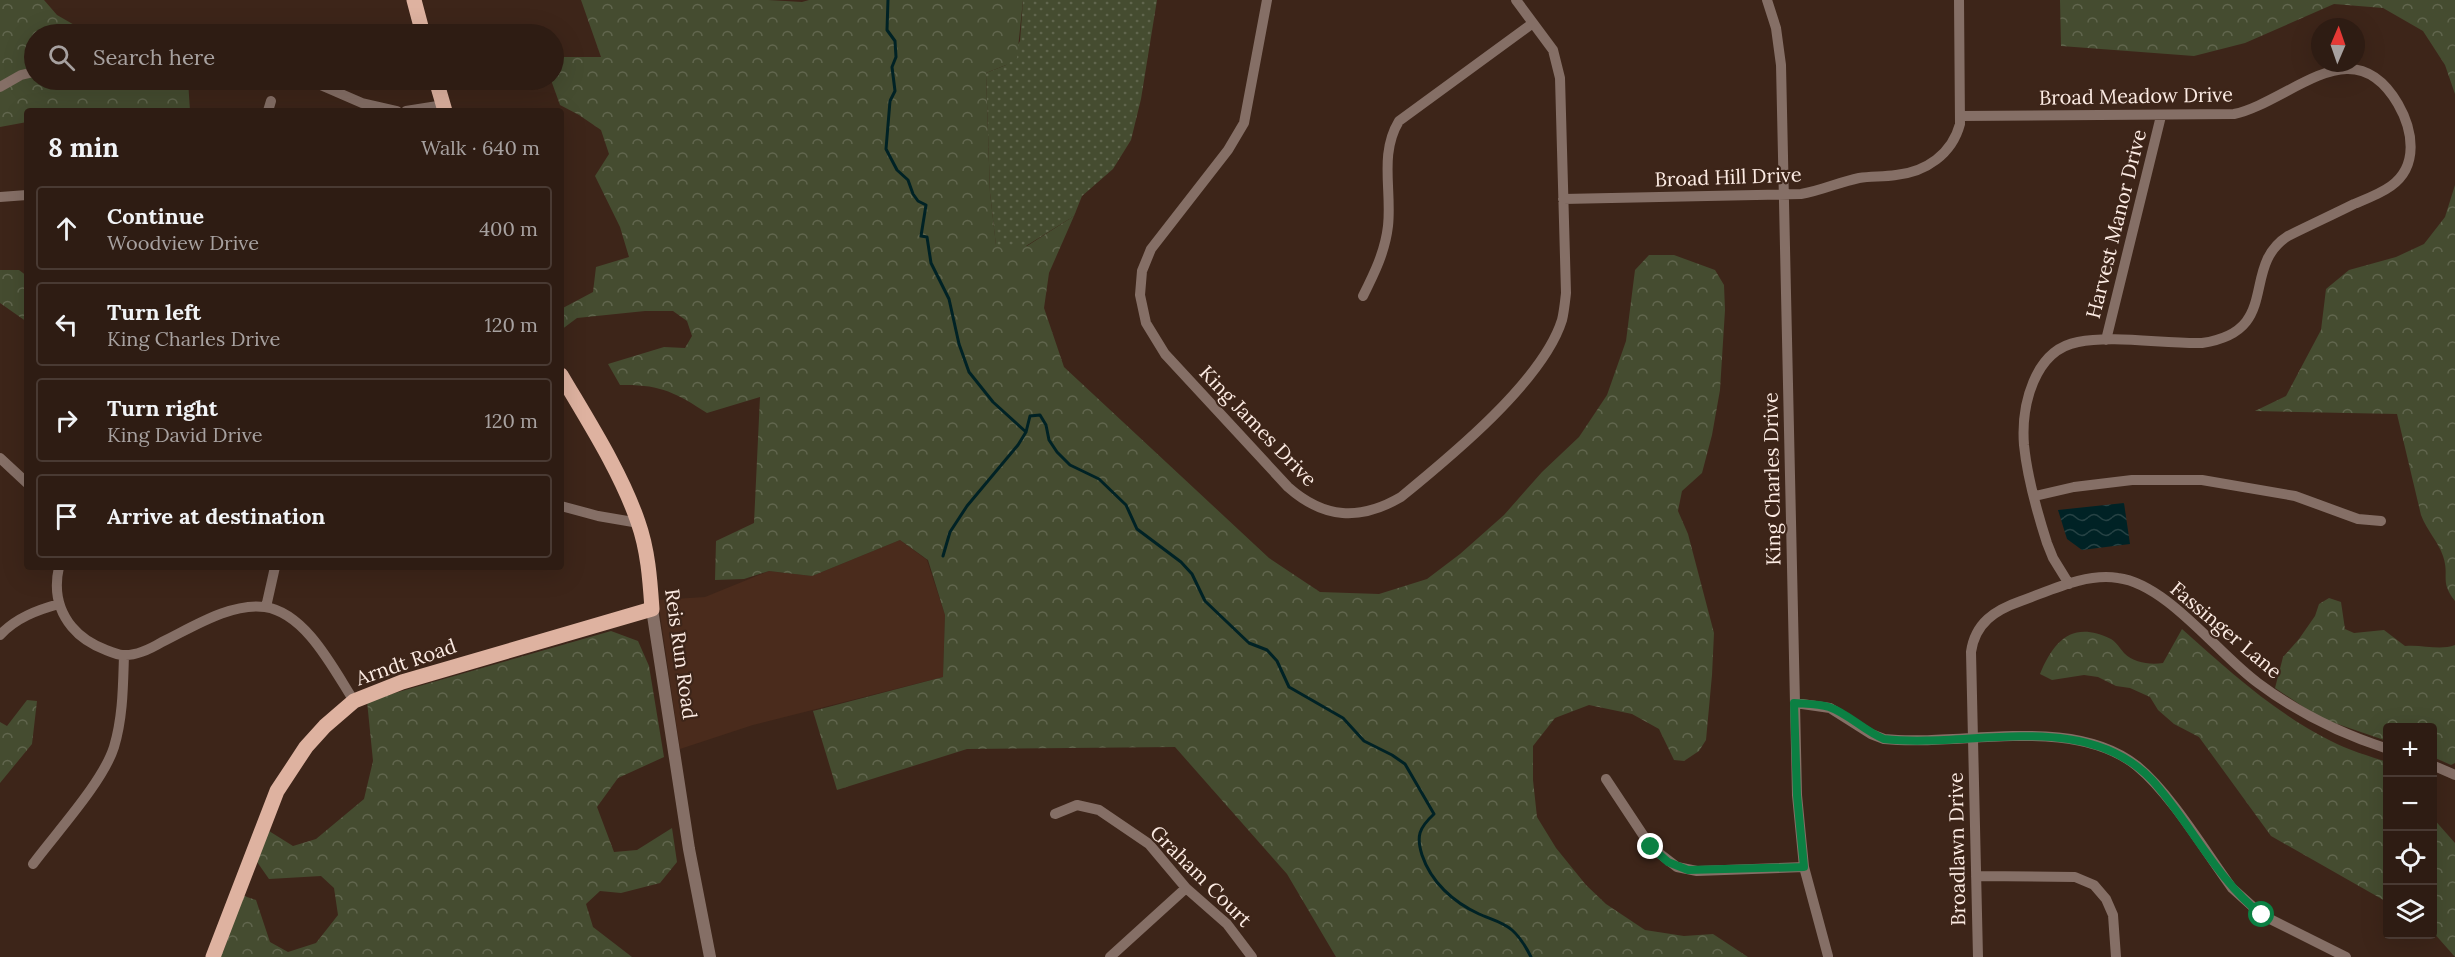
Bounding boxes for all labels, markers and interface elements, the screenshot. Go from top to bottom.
north arrow [2311,18,2365,72]
search box [24,24,564,90]
icon: search [45,41,78,74]
text: Search here [93,43,215,71]
street label: Broad Meadow Drive [2039,81,2233,110]
street label: Harvest Manor Drive [2080,127,2151,321]
text: 8 min [48,131,119,164]
text: Walk · 640 m [421,135,540,160]
street label: Broad Hill Drive [1654,161,1802,192]
text: Continue [107,202,204,230]
icon: ahead [50,212,83,245]
text: 400 m [479,216,538,241]
text: Woodview Drive [107,230,259,255]
text: Turn left [107,298,201,326]
icon: left [50,308,83,341]
text: 120 m [484,312,538,337]
text: King Charles Drive [107,326,280,351]
street label: King James Drive [1194,360,1323,491]
street label: King Charles Drive [1757,392,1786,566]
text: Turn right [107,394,218,422]
icon: right [50,404,83,437]
text: 120 m [484,408,538,433]
text: King David Drive [107,422,263,447]
icon: arrive [50,500,83,533]
text: Arrive at destination [107,502,325,530]
street label: Fassinger Lane [2166,576,2287,684]
street label: Reis Run Road [660,587,703,721]
street label: Arndt Road [351,633,459,691]
map controls [2383,723,2437,939]
button: + [2383,723,2437,777]
street label: Broadlawn Drive [1943,772,1970,926]
button: − [2383,777,2437,831]
street label: Graham Court [1145,820,1258,932]
button: locate [2383,831,2437,885]
route end [1637,833,1663,859]
button: layers [2383,885,2437,939]
route start [2248,901,2274,927]

